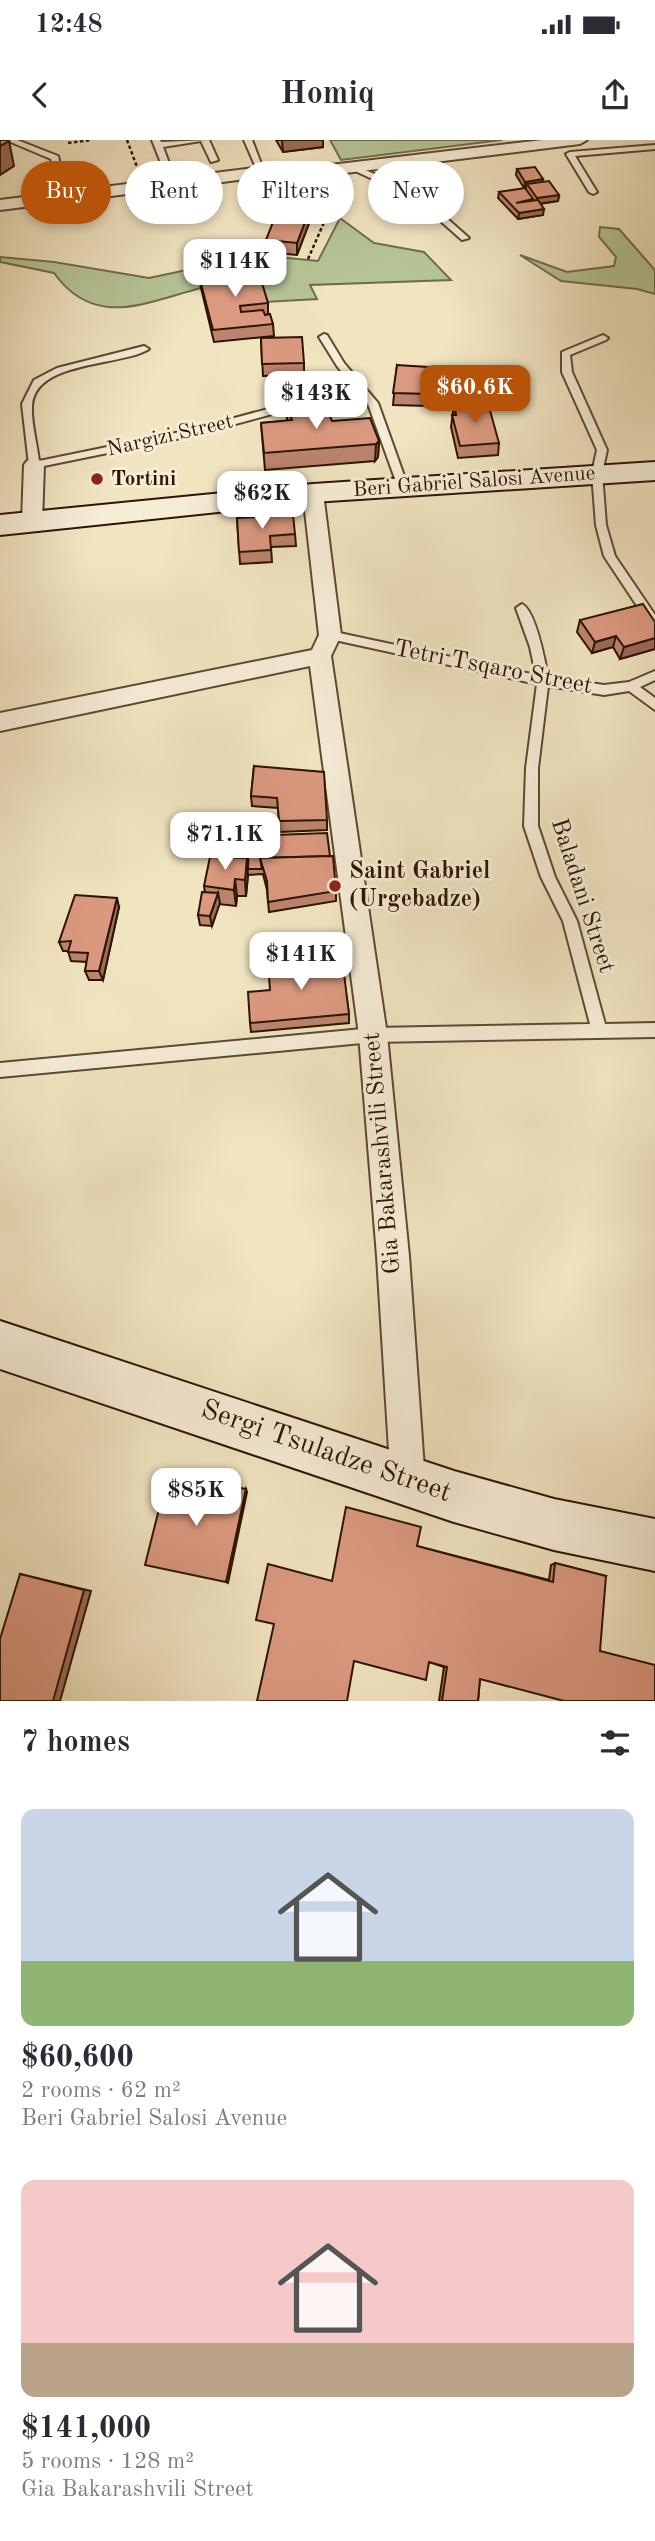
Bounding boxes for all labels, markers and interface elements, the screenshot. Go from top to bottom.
text: 12:48 [35,12,103,38]
icon: back [21,76,59,114]
icon: share [596,76,634,114]
text: Homiq [280,79,375,111]
chip: Buy [21,161,111,224]
chip: Rent [125,161,223,224]
chip: Filters [237,161,354,224]
chip: New [368,161,464,224]
pin: $114K [186,240,284,299]
text: $114K [199,250,271,273]
pin: $60.6K [418,366,532,425]
pin: $143K [267,372,365,431]
text: $60.6K [436,376,514,399]
text: $143K [280,382,352,405]
street label: Nargizi Street [105,411,235,461]
street label: Beri Gabriel Salosi Avenue [352,463,596,501]
place label: Tortini [111,469,176,490]
marker: Tortini [89,471,105,487]
pin: $62K [221,472,303,531]
text: $62K [233,482,291,505]
street label: Tetri Tsqaro Street [392,637,594,699]
pin: $71.1K [168,812,282,872]
street label: Baladani Street [546,816,618,976]
text: $71.1K [186,823,264,846]
place label: Saint Gabriel (Urgebadze) [349,860,490,912]
marker: Saint Gabriel (Urgebadze) [327,878,343,894]
pin: $141K [252,932,350,992]
text: $141K [265,943,337,966]
street label: Gia Bakarashvili Street [360,1031,406,1275]
street label: Sergi Tsuladze Street [197,1396,455,1508]
pin: $85K [155,1468,237,1528]
text: $85K [167,1479,225,1502]
icon: filters [596,1724,634,1762]
text: 7 homes [21,1728,130,1758]
icon: home [265,1854,391,1980]
text: $60,600 [21,2043,134,2073]
text: 2 rooms · 62 m² [21,2079,181,2102]
text: Beri Gabriel Salosi Avenue [21,2107,287,2130]
icon: home [265,2225,391,2351]
text: $141,000 [21,2414,151,2444]
text: 5 rooms · 128 m² [21,2450,194,2473]
text: Gia Bakarashvili Street [21,2478,254,2501]

